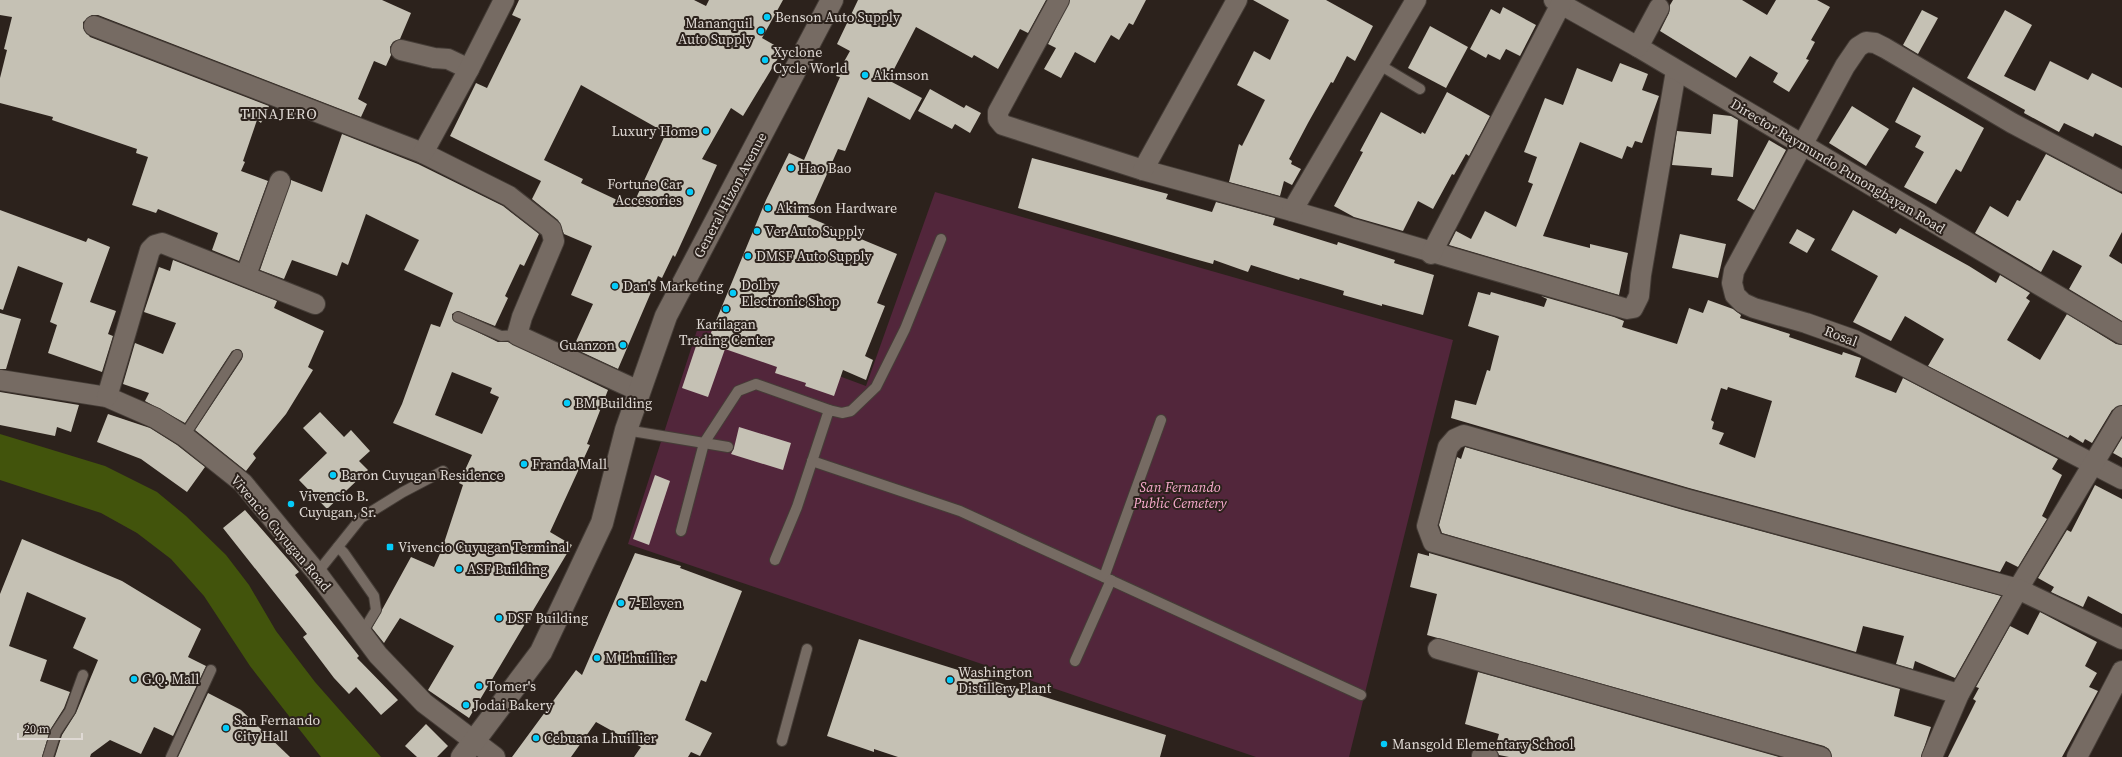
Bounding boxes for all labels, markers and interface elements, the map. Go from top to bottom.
place label: Benson Auto Supply [775,7,901,27]
marker: Benson Auto Supply [762,12,772,22]
place label: Mananquil Auto Supply [678,13,754,49]
marker: Mananquil Auto Supply [756,26,766,36]
place label: Xyclone Cycle World [773,42,848,78]
marker: Xyclone Cycle World [760,55,770,65]
place label: Akimson [873,65,930,85]
marker: Akimson [860,70,870,80]
street label: Director Raymundo Punongbayan Road [1727,94,1949,238]
district label: TINAJERO [240,103,318,124]
place label: Luxury Home [612,121,698,141]
marker: Luxury Home [701,126,711,136]
street label: General Hizon Avenue [688,129,772,261]
place label: Hao Bao [799,158,852,178]
marker: Hao Bao [786,163,796,173]
place label: Fortune Car Accesories [607,174,682,210]
marker: Fortune Car Accesories [685,187,695,197]
place label: Akimson Hardware [776,198,897,218]
marker: Akimson Hardware [763,203,773,213]
place label: Ver Auto Supply [765,221,866,241]
marker: Ver Auto Supply [752,226,762,236]
place label: DMSF Auto Supply [756,246,872,266]
marker: DMSF Auto Supply [743,251,753,261]
place label: Dolby Electronic Shop [741,275,840,311]
place label: Dan's Marketing [623,276,723,296]
marker: Dan's Marketing [610,281,620,291]
marker: Dolby Electronic Shop [728,288,738,298]
marker: Karilagan Trading Center [721,304,731,314]
place label: Karilagan Trading Center [679,314,773,350]
street label: Rosal [1822,321,1860,351]
place label: Guanzon [559,335,616,355]
marker: Guanzon [618,340,628,350]
place label: BM Building [575,393,652,413]
marker: BM Building [562,398,572,408]
place label: Franda Mall [532,454,607,474]
marker: Franda Mall [519,459,529,469]
place label: Baron Cuyugan Residence [341,465,504,485]
street label: Vivencio Cuyugan Road [226,470,336,596]
marker: Baron Cuyugan Residence [328,470,338,480]
park label: San Fernando Public Cemetery [1132,477,1227,513]
place label: Vivencio B. Cuyugan, Sr. [299,486,377,522]
marker: Vivencio B. Cuyugan, Sr. [286,499,296,509]
place label: Vivencio Cuyugan Terminal [398,537,570,557]
marker: Vivencio Cuyugan Terminal [385,542,395,552]
place label: ASF Building [467,559,548,579]
marker: ASF Building [454,564,464,574]
place label: 7-Eleven [629,593,683,613]
marker: 7-Eleven [616,598,626,608]
place label: DSF Building [507,608,588,628]
marker: DSF Building [494,613,504,623]
place label: M Lhuillier [605,648,676,668]
marker: M Lhuillier [592,653,602,663]
place label: Washington Distillery Plant [958,662,1052,698]
place label: G.Q. Mall [142,669,199,689]
marker: G.Q. Mall [129,674,139,684]
marker: Washington Distillery Plant [945,675,955,685]
place label: Tomer's [487,676,536,696]
marker: Tomer's [474,681,484,691]
place label: Jodai Bakery [473,695,554,715]
marker: Jodai Bakery [461,700,471,710]
place label: San Fernando City Hall [234,710,321,746]
scale bar [18,715,82,741]
text: 20 m [24,721,50,737]
marker: San Fernando City Hall [221,723,231,733]
place label: Cebuana Lhuillier [544,728,657,748]
marker: Cebuana Lhuillier [531,733,541,743]
place label: Mansgold Elementary School [1392,734,1574,754]
marker: Mansgold Elementary School [1379,739,1389,749]

